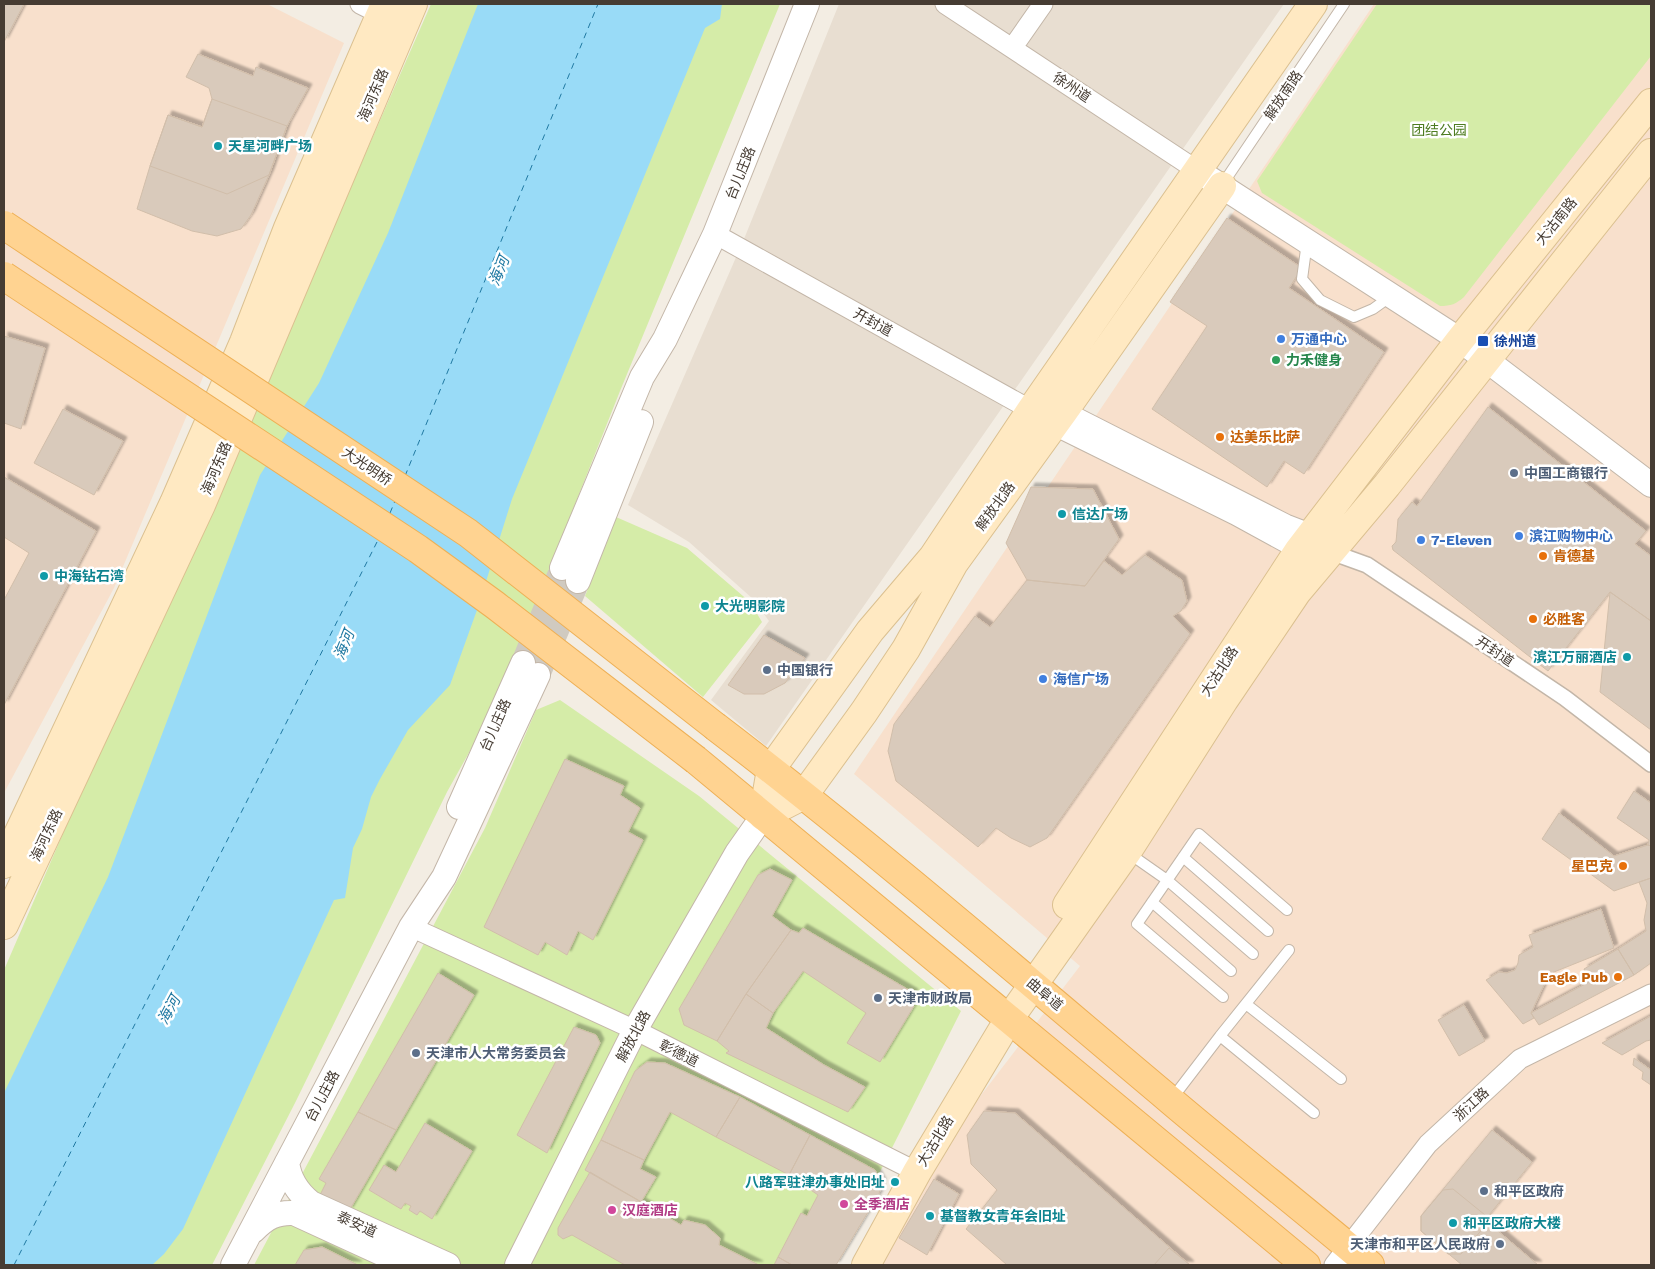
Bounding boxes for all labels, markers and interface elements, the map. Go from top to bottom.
street label: 海河东路 [355,66,391,124]
street label: 解放南路 [1261,67,1305,123]
street label: 徐州道 [1050,69,1094,105]
park label: 团结公园 [1411,122,1467,138]
place label: 天星河畔广场 [228,138,312,154]
marker: 天星河畔广场 [212,140,224,152]
street label: 台儿庄路 [722,144,758,202]
street label: 大沽南路 [1532,194,1580,248]
water label: 海河 [485,251,514,288]
street label: 开封道 [851,305,895,339]
place label: 万通中心 [1291,331,1347,347]
marker: 万通中心 [1275,333,1287,345]
place label: 徐州道 [1494,333,1536,349]
marker: 徐州道 [1476,334,1490,348]
place label: 力禾健身 [1286,352,1342,368]
marker: 力禾健身 [1270,354,1282,366]
place label: 达美乐比萨 [1230,429,1300,445]
marker: 达美乐比萨 [1214,431,1226,443]
street label: 海河东路 [198,439,234,497]
street label: 大光明桥 [339,444,395,488]
place label: 中国工商银行 [1524,465,1608,481]
marker: 中国工商银行 [1508,467,1520,479]
street label: 解放北路 [972,479,1018,533]
place label: 信达广场 [1072,506,1128,522]
marker: 信达广场 [1056,508,1068,520]
place label: 滨江购物中心 [1529,528,1613,544]
marker: 滨江购物中心 [1513,530,1525,542]
place label: 7-Eleven [1431,532,1492,548]
marker: 7-Eleven [1415,534,1427,546]
place label: 肯德基 [1553,548,1595,564]
marker: 肯德基 [1537,550,1549,562]
place label: 中海钻石湾 [54,568,124,584]
marker: 中海钻石湾 [38,570,50,582]
place label: 大光明影院 [715,598,785,614]
marker: 大光明影院 [699,600,711,612]
place label: 必胜客 [1543,611,1585,627]
marker: 必胜客 [1527,613,1539,625]
water label: 海河 [330,625,359,662]
street label: 开封道 [1473,633,1517,669]
street label: 大沽北路 [1197,643,1241,699]
place label: 滨江万丽酒店 [1533,649,1617,665]
marker: 滨江万丽酒店 [1621,651,1633,663]
place label: 中国银行 [777,662,833,678]
marker: 中国银行 [761,664,773,676]
place label: 海信广场 [1053,671,1109,687]
marker: 海信广场 [1037,673,1049,685]
street label: 台儿庄路 [476,696,514,754]
street label: 海河东路 [27,806,65,864]
place label: 星巴克 [1571,858,1613,874]
marker: 星巴克 [1617,860,1629,872]
place label: Eagle Pub [1540,969,1608,985]
marker: Eagle Pub [1612,971,1624,983]
street label: 曲阜道 [1024,974,1066,1014]
water label: 海河 [154,990,185,1027]
place label: 天津市财政局 [888,990,972,1006]
marker: 天津市财政局 [872,992,884,1004]
street label: 解放北路 [613,1008,653,1064]
street label: 彰德道 [657,1036,701,1070]
place label: 天津市人大常务委员会 [426,1045,566,1061]
marker: 天津市人大常务委员会 [410,1047,422,1059]
street label: 台儿庄路 [302,1068,342,1124]
street label: 浙江路 [1450,1084,1492,1124]
street label: 大沽北路 [914,1113,956,1169]
place label: 八路军驻津办事处旧址 [745,1174,885,1190]
marker: 八路军驻津办事处旧址 [889,1176,901,1188]
place label: 和平区政府 [1494,1183,1564,1199]
marker: 和平区政府 [1478,1185,1490,1197]
place label: 全季酒店 [854,1196,910,1212]
marker: 全季酒店 [838,1198,850,1210]
place label: 汉庭酒店 [622,1202,678,1218]
marker: 汉庭酒店 [606,1204,618,1216]
street label: 泰安道 [335,1208,379,1240]
place label: 基督教女青年会旧址 [940,1208,1066,1224]
marker: 基督教女青年会旧址 [924,1210,936,1222]
place label: 和平区政府大楼 [1463,1215,1561,1231]
marker: 和平区政府大楼 [1447,1217,1459,1229]
place label: 天津市和平区人民政府 [1350,1236,1490,1252]
marker: 天津市和平区人民政府 [1494,1238,1506,1250]

